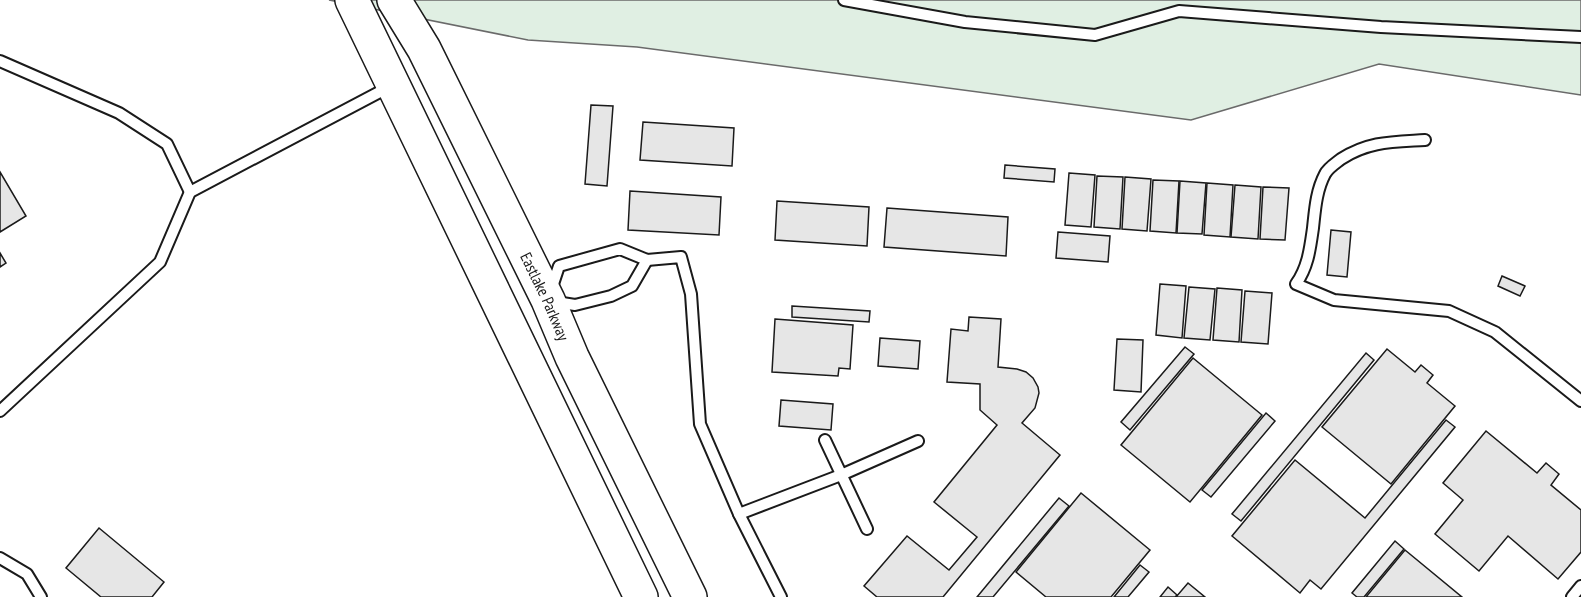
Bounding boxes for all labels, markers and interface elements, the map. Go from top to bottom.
street label: Eastlake Parkway [516,249,574,344]

